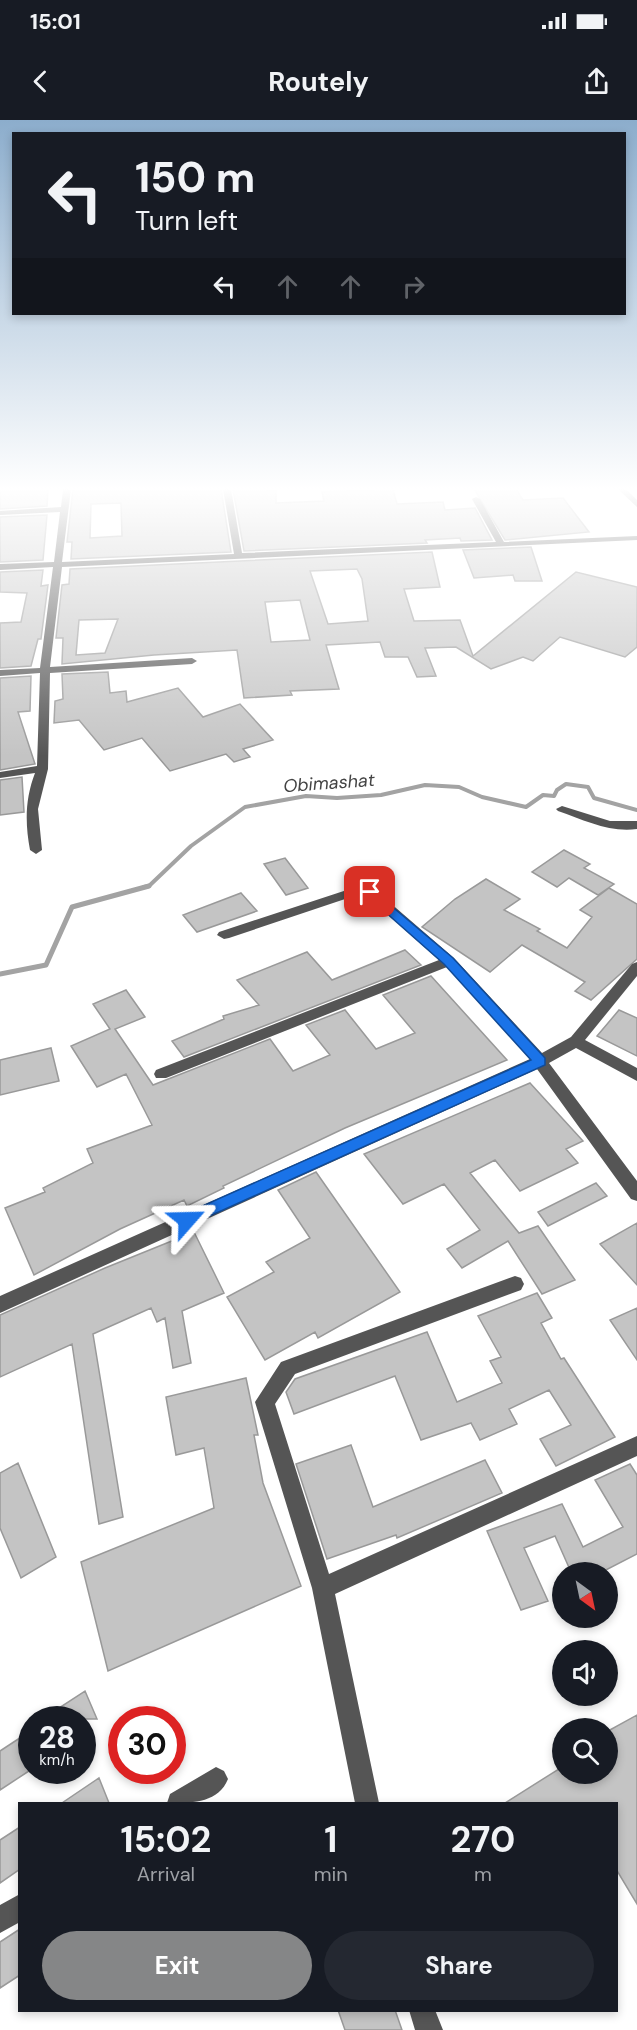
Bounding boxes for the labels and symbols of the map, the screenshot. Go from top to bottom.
water label: Obimashat [282,768,377,798]
pin [344,866,395,917]
position arrow [155,1188,219,1252]
north arrow [552,1562,618,1628]
speed limit sign: 30 [108,1706,186,1784]

